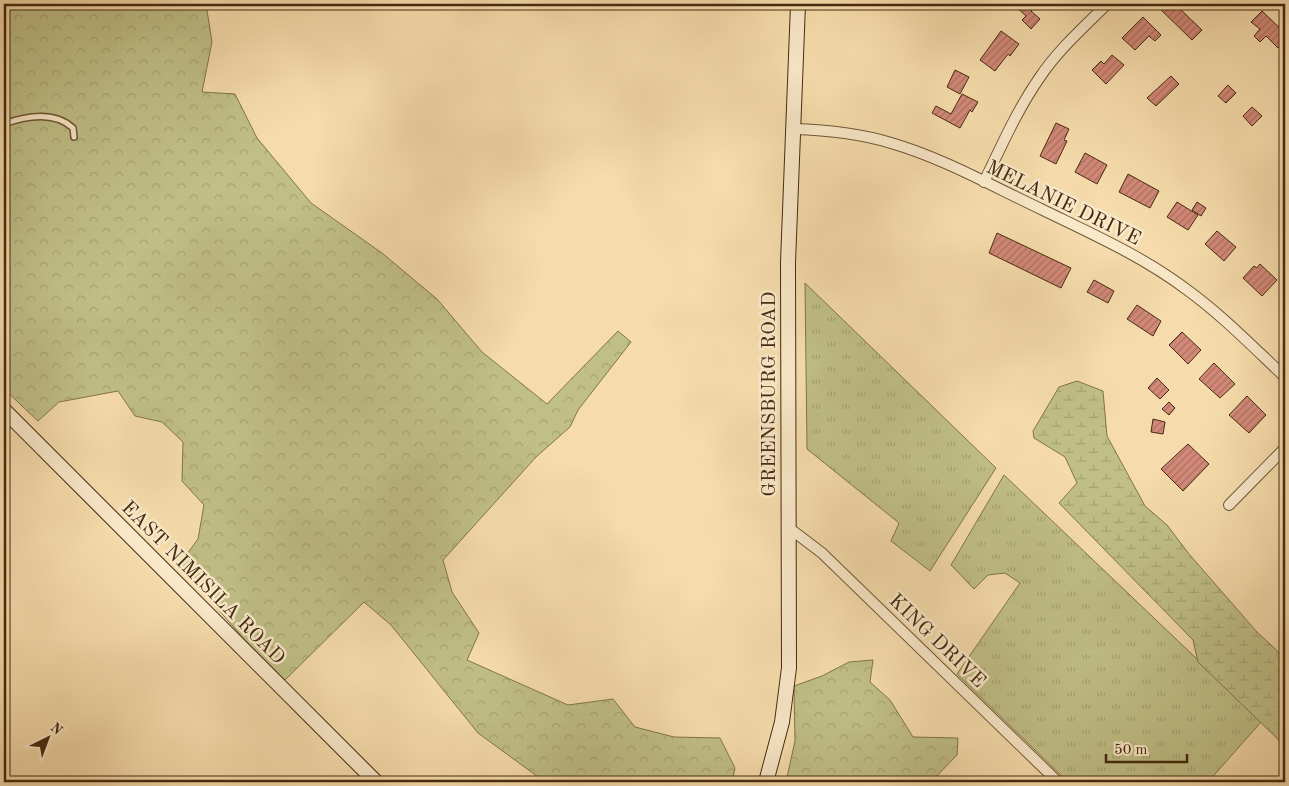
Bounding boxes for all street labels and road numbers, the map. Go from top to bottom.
street label: MELANIE DRIVE [983,158,1143,250]
street label: GREENSBURG ROAD [760,291,780,497]
street label: EAST NIMISILA ROAD [117,498,288,669]
street label: KING DRIVE [885,591,989,692]

